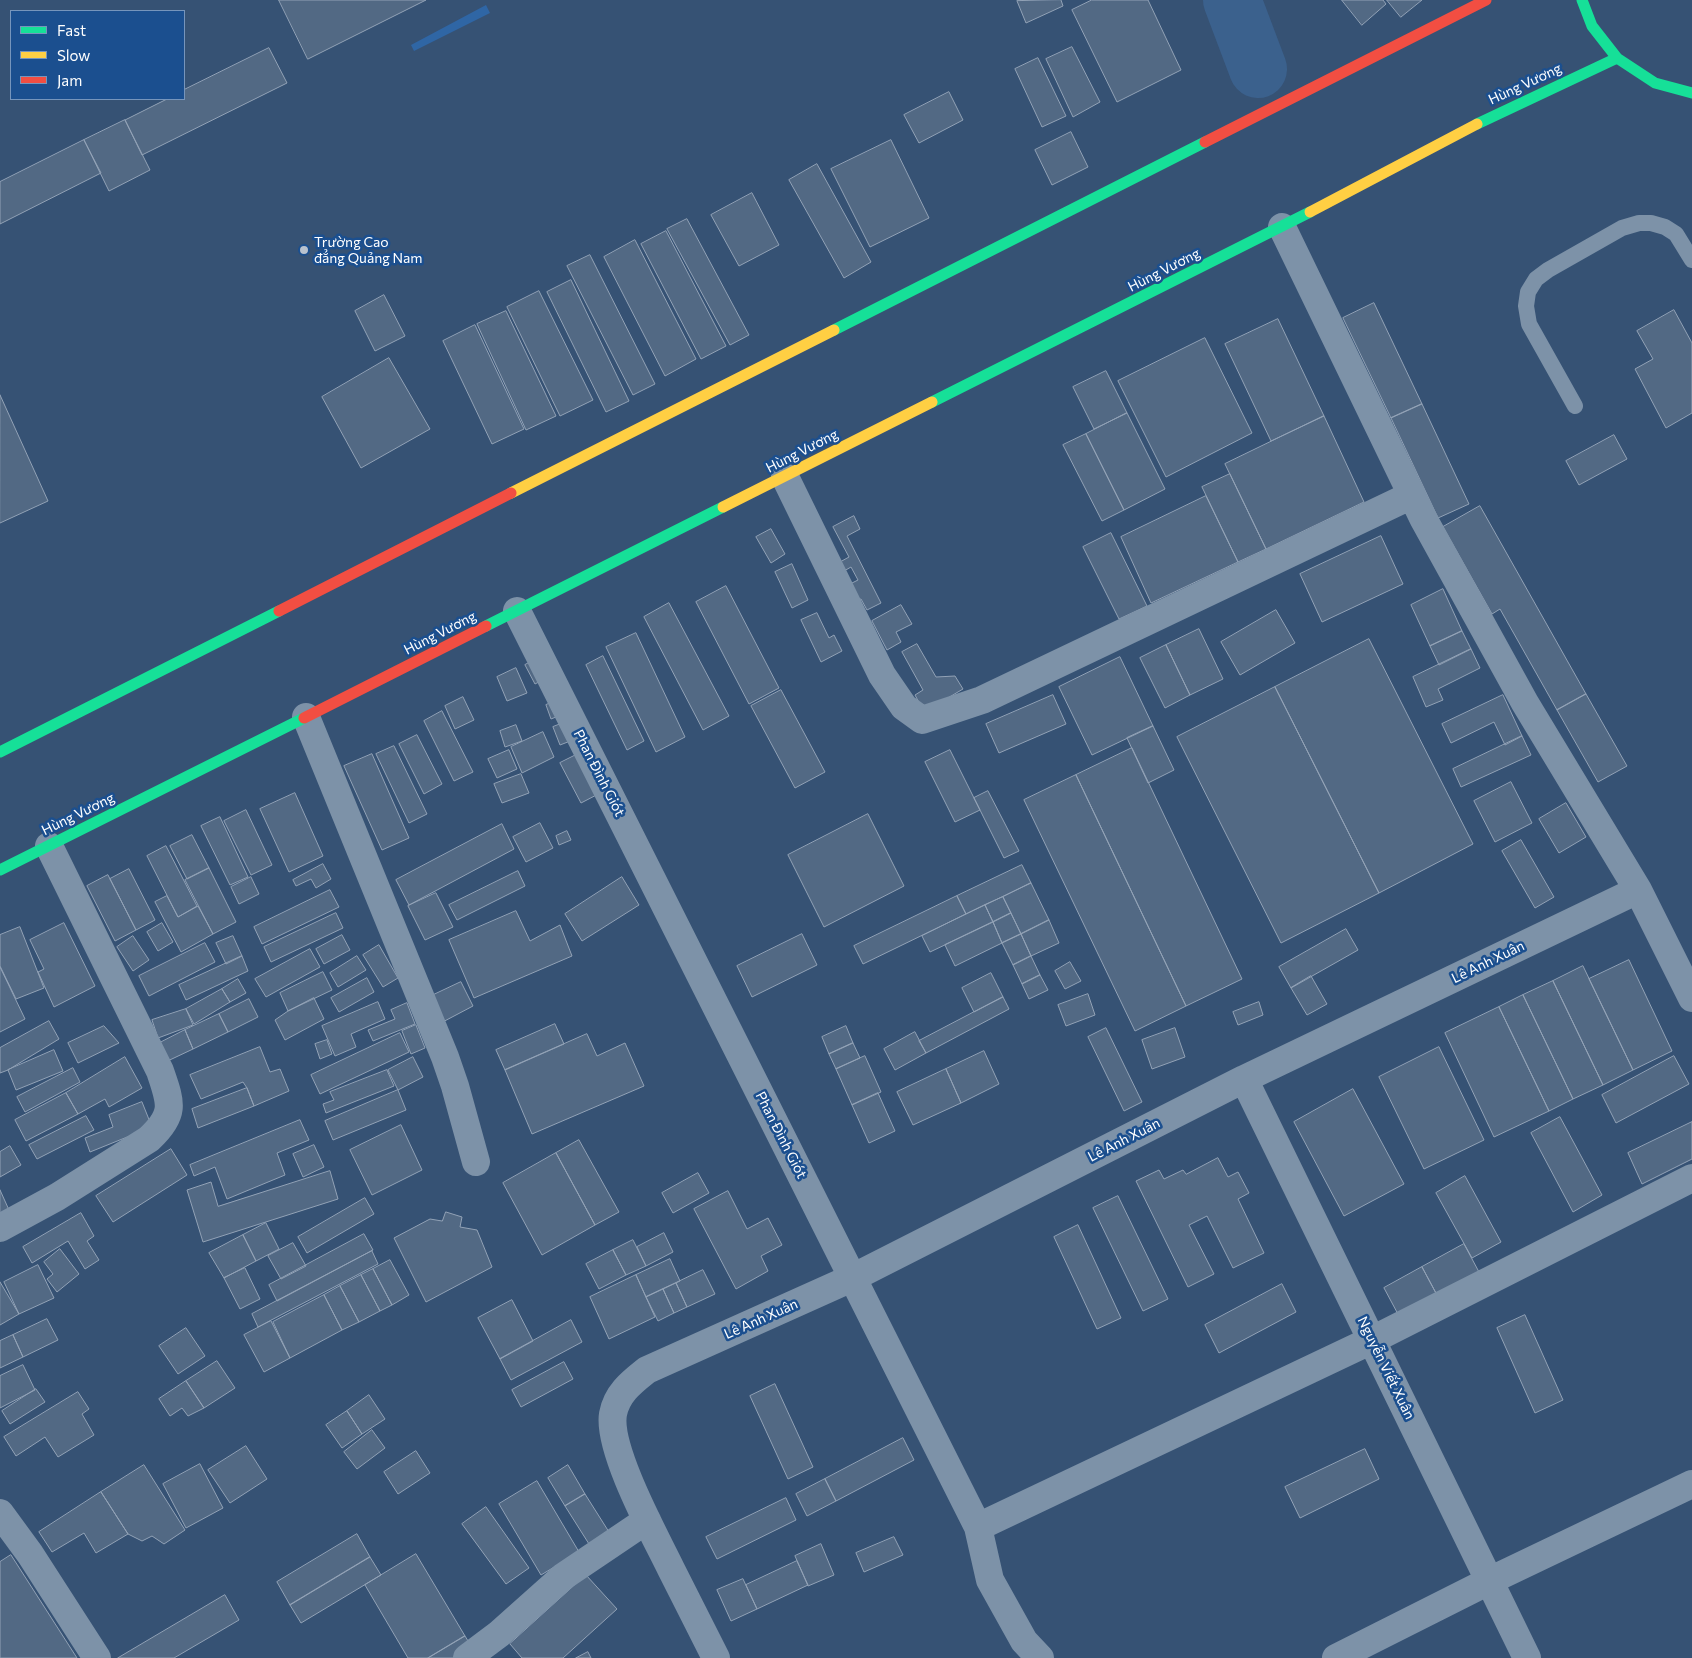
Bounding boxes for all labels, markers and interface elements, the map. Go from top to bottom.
legend [10,10,185,100]
text: Fast [57,21,86,39]
text: Slow [57,46,90,64]
street label: Hùng Vương [1486,60,1564,108]
text: Jam [57,71,82,89]
place label: Trường Cao đẳng Quảng Nam [314,234,423,266]
marker: Trường Cao đẳng Quảng Nam [298,244,310,256]
street label: Hùng Vương [1125,245,1203,295]
street label: Hùng Vương [763,426,841,476]
street label: Hùng Vương [401,608,479,658]
street label: Phan Đình Giót [570,727,628,819]
street label: Hùng Vương [39,789,117,839]
street label: Lê Anh Xuân [1449,937,1527,987]
street label: Phan Đình Giót [752,1089,810,1181]
street label: Lê Anh Xuân [1085,1115,1163,1165]
street label: Lê Anh Xuân [722,1295,800,1343]
street label: Nguyễn Viết Xuân [1354,1314,1418,1422]

